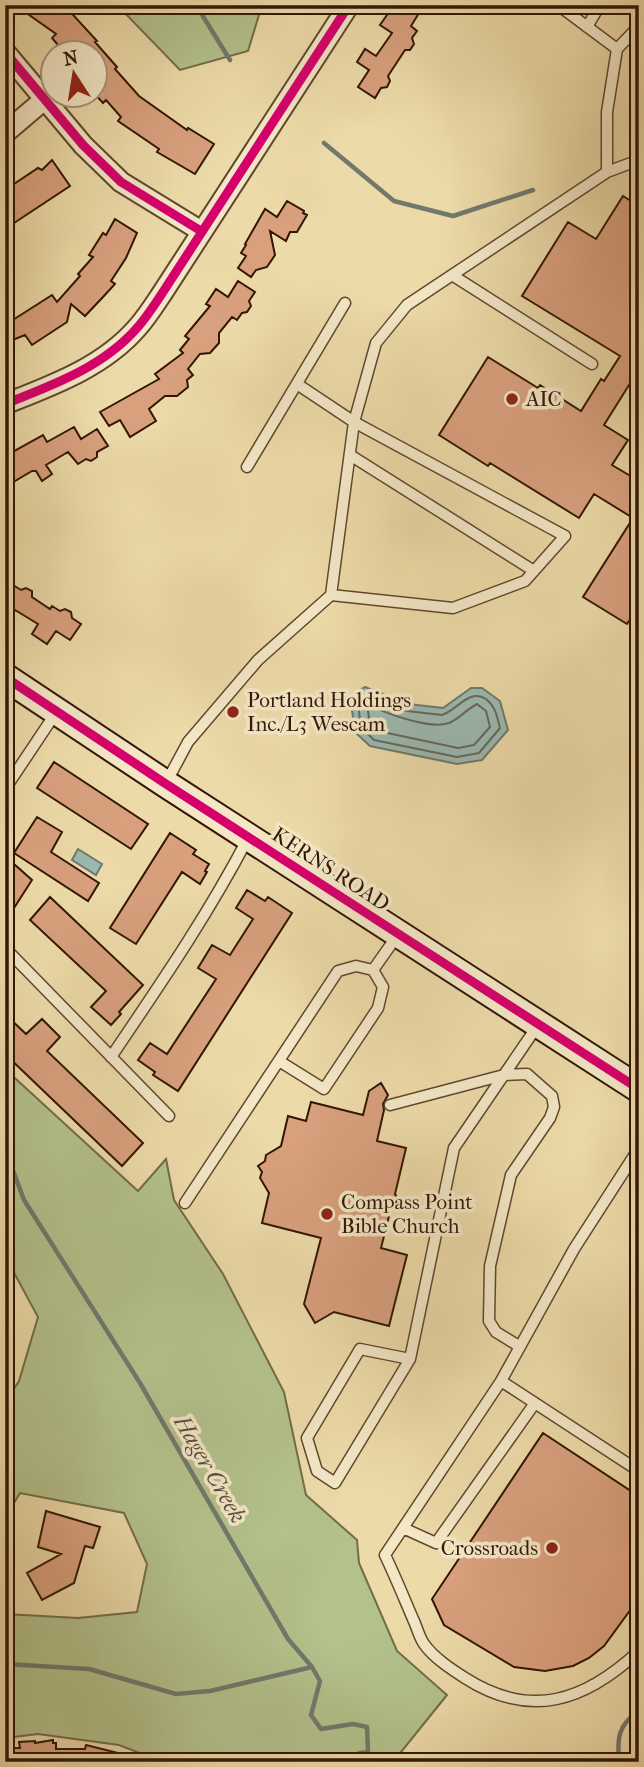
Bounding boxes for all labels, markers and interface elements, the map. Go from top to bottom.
north arrow [38,38,108,108]
text: N [61,46,81,71]
place label: AIC [525,387,562,411]
marker: AIC [504,391,520,407]
place label: Portland Holdings Inc./L3 Wescam [247,688,411,736]
marker: Portland Holdings Inc./L3 Wescam [225,704,241,720]
street label: KERNS ROAD [268,822,394,916]
place label: Compass Point Bible Church [341,1190,473,1238]
marker: Compass Point Bible Church [319,1206,335,1222]
water label: Hager Creek [168,1410,252,1528]
place label: Crossroads [441,1536,538,1560]
marker: Crossroads [544,1540,560,1556]

